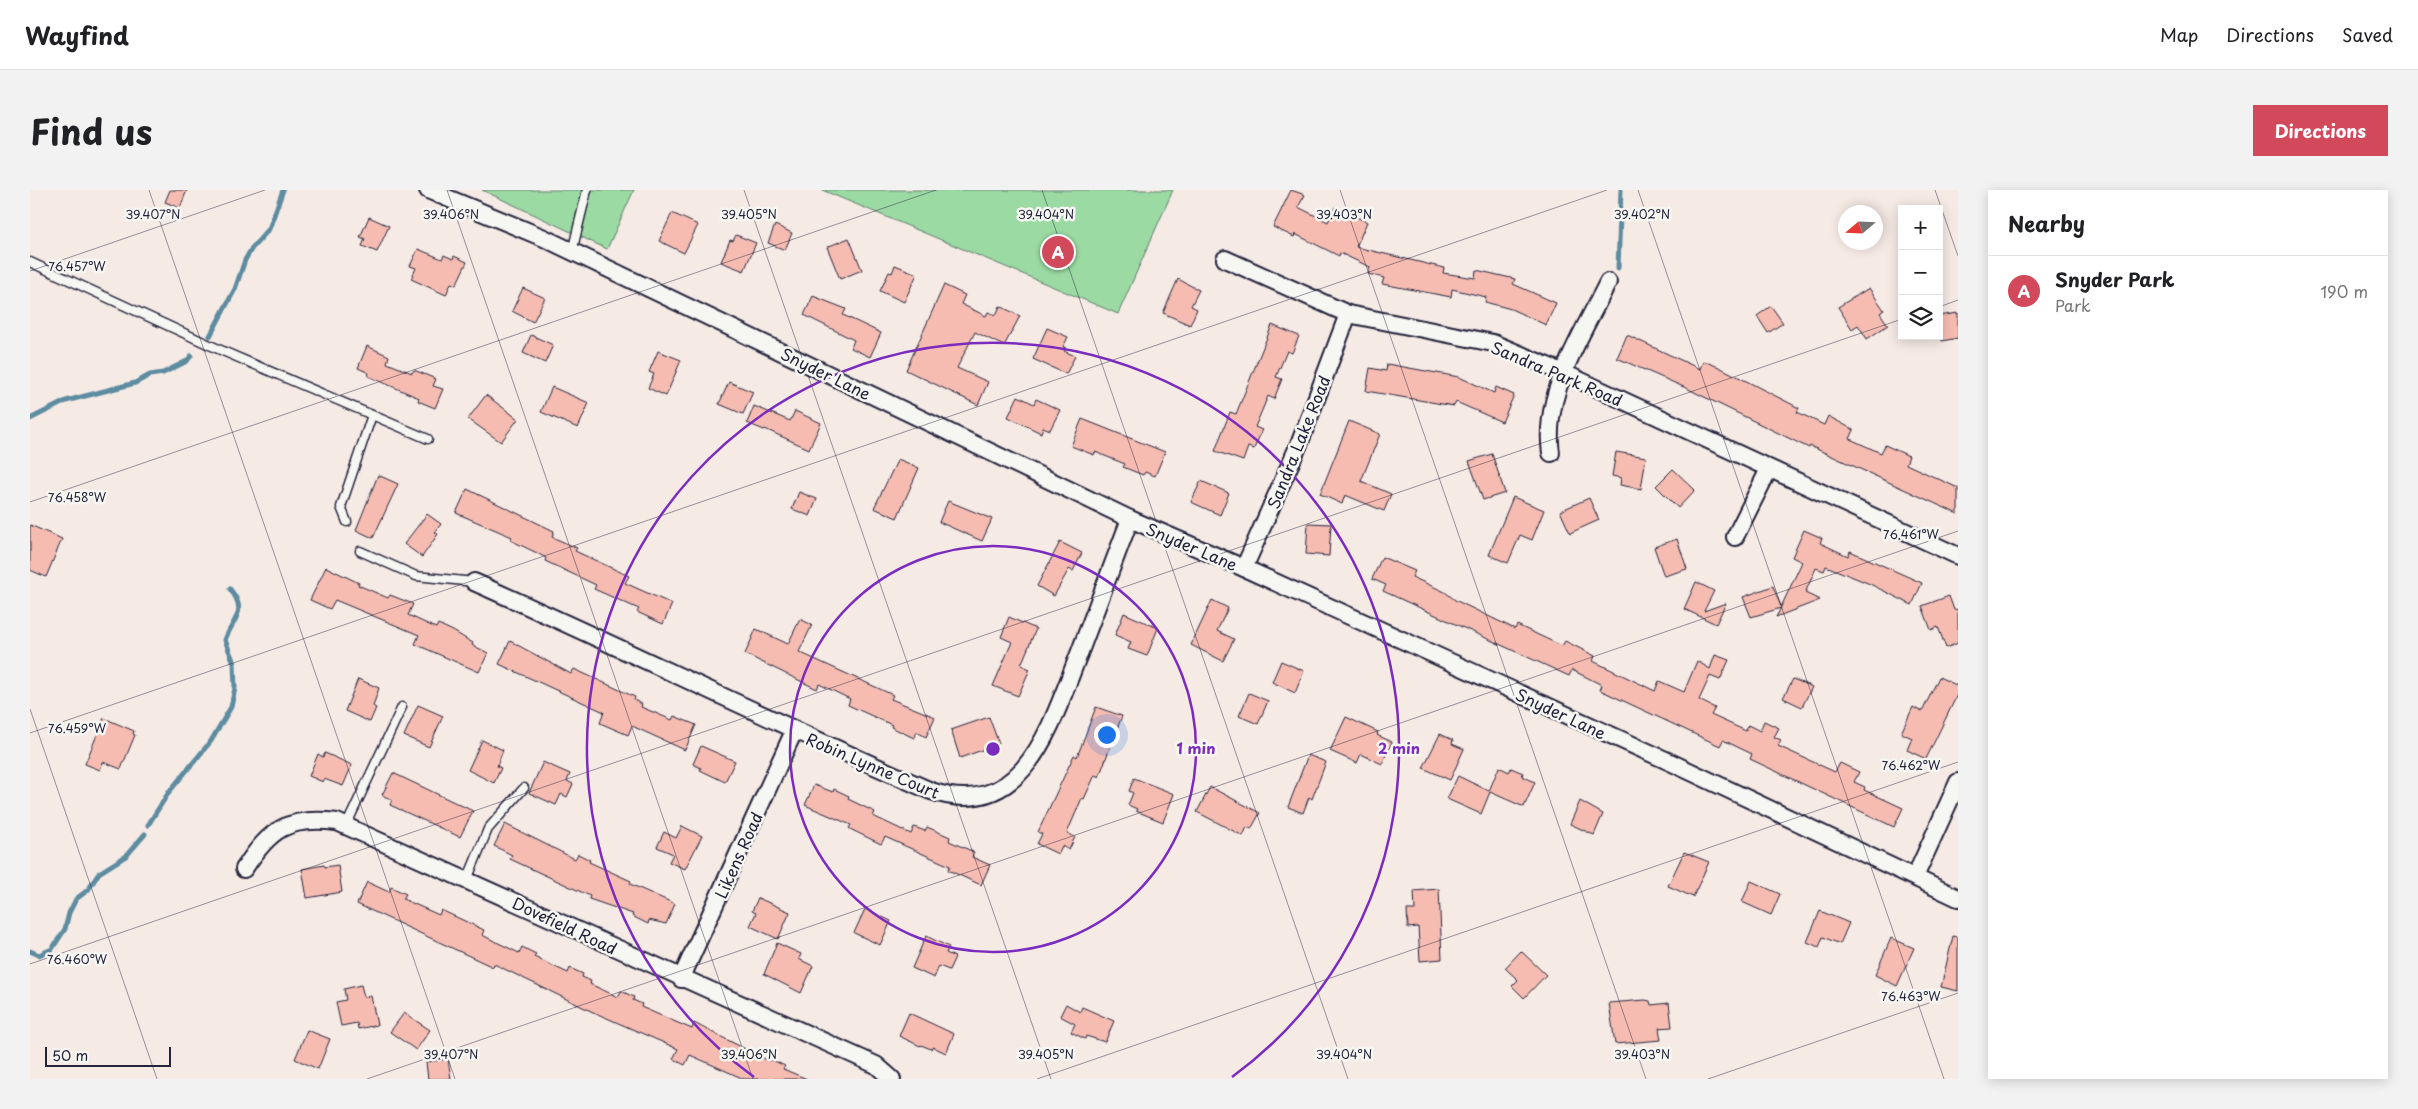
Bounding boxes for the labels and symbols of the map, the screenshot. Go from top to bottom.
text: 39.407°N [126,205,181,223]
text: 39.406°N [423,205,479,223]
text: 39.405°N [721,205,777,223]
text: 39.404°N [1018,205,1074,223]
text: 39.403°N [1316,205,1372,223]
text: 39.402°N [1614,205,1670,223]
north arrow [1838,205,1883,250]
pin: A [1042,233,1074,271]
text: 76.457°W [48,257,106,275]
street label: Sandra Park Road [1488,334,1626,412]
street label: Snyder Lane [777,341,875,405]
street label: Sandra Lake Road [1260,372,1336,512]
text: 76.458°W [48,488,107,506]
street label: Snyder Lane [1142,516,1242,576]
text: 76.461°W [1883,525,1940,543]
street label: Snyder Lane [1512,682,1610,744]
text: 76.459°W [48,719,107,737]
your location [1094,722,1120,748]
street label: Robin Lynne Court [803,726,944,804]
text: 1 min [1177,736,1215,759]
text: 2 min [1378,736,1420,759]
centre of rings [984,740,1002,758]
text: 76.462°W [1882,756,1941,774]
street label: Likens Road [708,808,768,902]
street label: Dovefield Road [509,890,621,960]
text: 76.460°W [47,950,108,968]
text: 76.463°W [1881,987,1941,1005]
scale bar [45,1044,171,1067]
text: 39.407°N [424,1045,479,1063]
text: 39.406°N [721,1045,777,1063]
text: 39.405°N [1018,1045,1074,1063]
text: 39.404°N [1316,1045,1372,1063]
text: 39.403°N [1614,1045,1670,1063]

